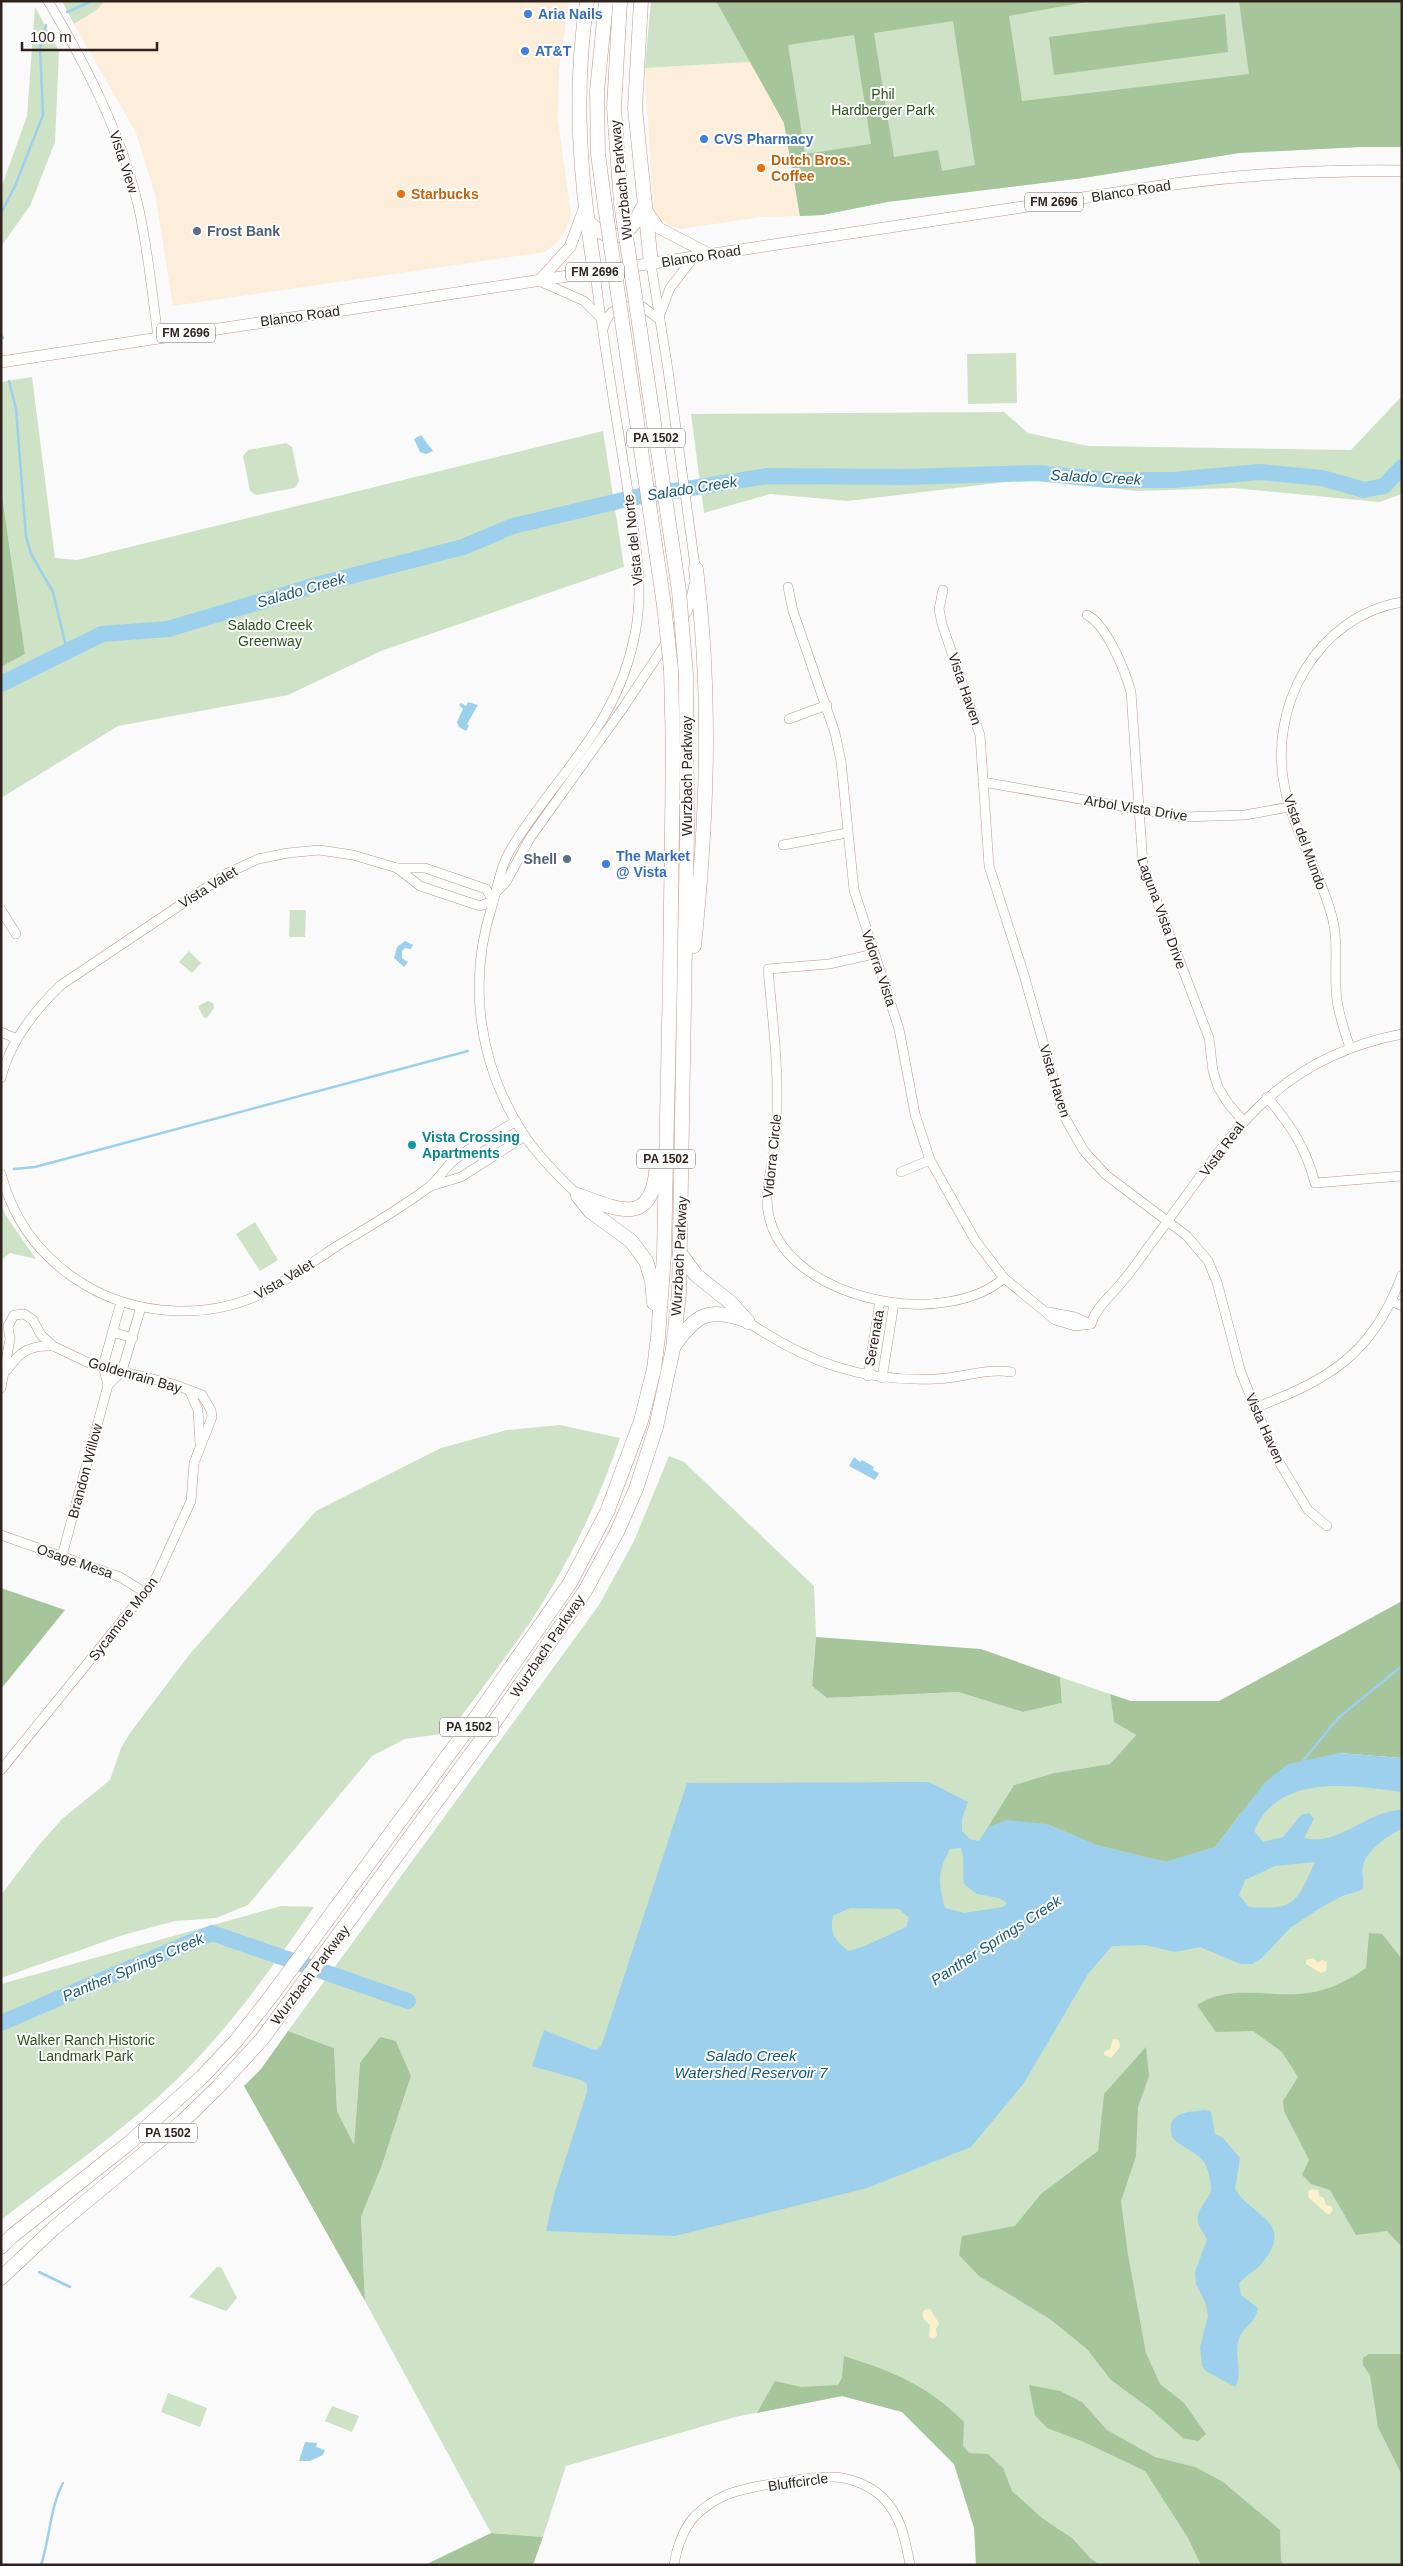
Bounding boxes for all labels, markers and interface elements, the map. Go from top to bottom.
place label: Aria Nails [538,6,603,22]
marker: Aria Nails [522,8,534,20]
scale bar [22,20,158,52]
text: 100 m [30,28,72,45]
place label: AT&T [535,43,572,59]
marker: AT&T [519,45,531,57]
park label: Phil Hardberger Park [831,86,936,118]
street label: Wurzbach Parkway [607,119,635,241]
street label: Vista View [106,129,142,196]
place label: CVS Pharmacy [714,131,814,147]
marker: CVS Pharmacy [698,133,710,145]
place label: Dutch Bros. Coffee [771,152,850,184]
marker: Dutch Bros. Coffee [755,162,767,174]
street label: Blanco Road [1090,177,1172,205]
place label: Starbucks [411,186,479,202]
marker: Starbucks [395,188,407,200]
road number: FM 2696 [1025,192,1083,212]
place label: Frost Bank [207,223,280,239]
marker: Frost Bank [191,225,203,237]
street label: Blanco Road [660,242,742,270]
road number: FM 2696 [566,262,624,282]
street label: Blanco Road [259,302,341,330]
road number: FM 2696 [157,323,215,342]
road number: PA 1502 [627,428,685,448]
water label: Salado Creek [1050,466,1143,488]
water label: Salado Creek [646,472,740,504]
street label: Vista del Norte [620,493,646,586]
water label: Salado Creek [255,569,348,611]
park label: Salado Creek Greenway [228,617,313,649]
street label: Vista Haven [945,651,985,727]
street label: Wurzbach Parkway [679,716,695,836]
street label: Arbol Vista Drive [1083,792,1189,824]
street label: Vista del Mundo [1280,792,1330,892]
place label: The Market @ Vista [616,848,690,880]
place label: Shell [524,851,557,867]
marker: Shell [561,853,573,865]
street label: Laguna Vista Drive [1134,855,1190,971]
marker: The Market @ Vista [600,858,612,870]
street label: Vista Valet [176,863,240,911]
street label: Vidorra Vista [858,928,900,1008]
street label: Vista Haven [1036,1043,1074,1119]
street label: Vidorra Circle [760,1113,784,1199]
street label: Vista Real [1196,1119,1248,1179]
place label: Vista Crossing Apartments [422,1129,520,1161]
marker: Vista Crossing Apartments [406,1139,418,1151]
road number: PA 1502 [637,1150,695,1168]
street label: Wurzbach Parkway [668,1195,690,1317]
street label: Vista Valet [252,1256,317,1302]
street label: Serenata [861,1308,887,1367]
street label: Goldenrain Bay [86,1354,184,1396]
street label: Vista Haven [1242,1390,1288,1466]
street label: Brandon Willow [65,1421,106,1520]
street label: Osage Mesa [35,1541,115,1582]
street label: Sycamore Moon [85,1574,161,1664]
street label: Wurzbach Parkway [507,1592,587,1700]
road number: PA 1502 [440,1718,498,1736]
water label: Panther Springs Creek [928,1891,1066,1988]
street label: Wurzbach Parkway [267,1922,353,2028]
water label: Panther Springs Creek [60,1929,208,2004]
park label: Walker Ranch Historic Landmark Park [17,2032,155,2064]
water label: Salado Creek Watershed Reservoir 7 [674,2047,828,2081]
road number: PA 1502 [139,2124,197,2142]
street label: Bluffcircle [767,2470,829,2494]

